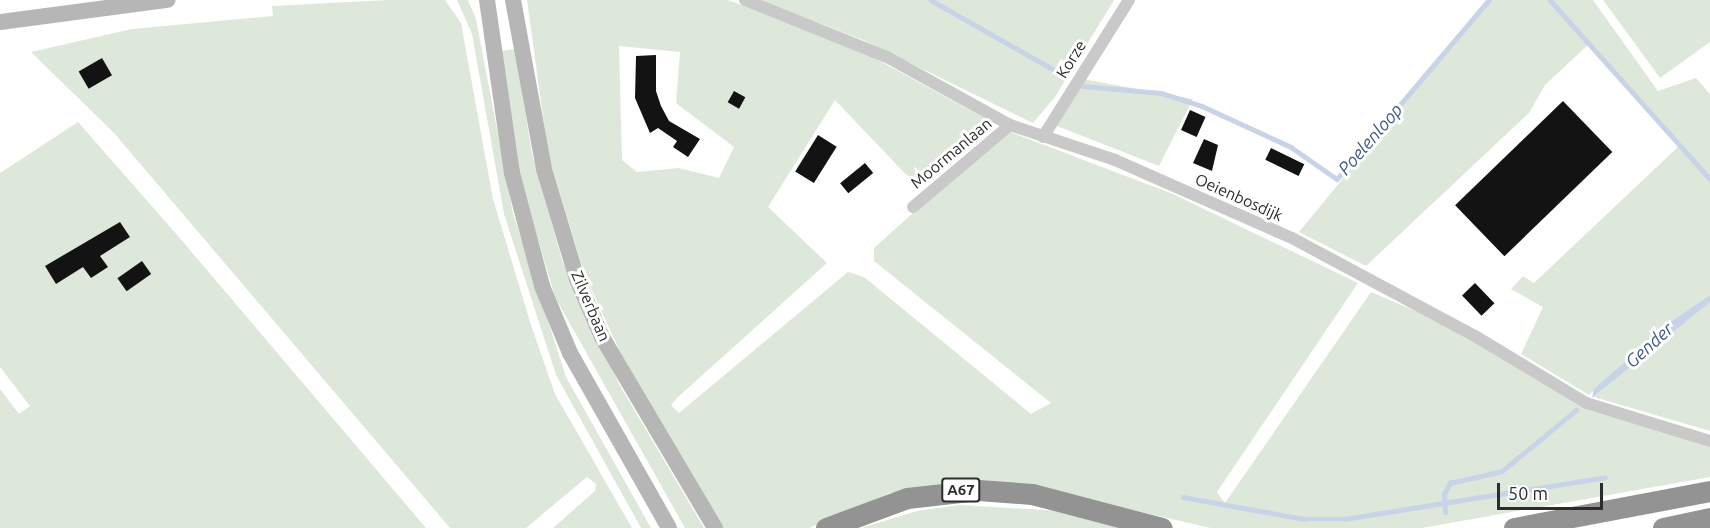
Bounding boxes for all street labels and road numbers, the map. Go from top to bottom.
street label: Korze [1052,37,1090,81]
street label: Moormanlaan [907,114,995,192]
street label: Oeienbosdijk [1192,169,1286,225]
street label: Zilverbaan [568,268,614,344]
road number: A67 [940,478,982,502]

